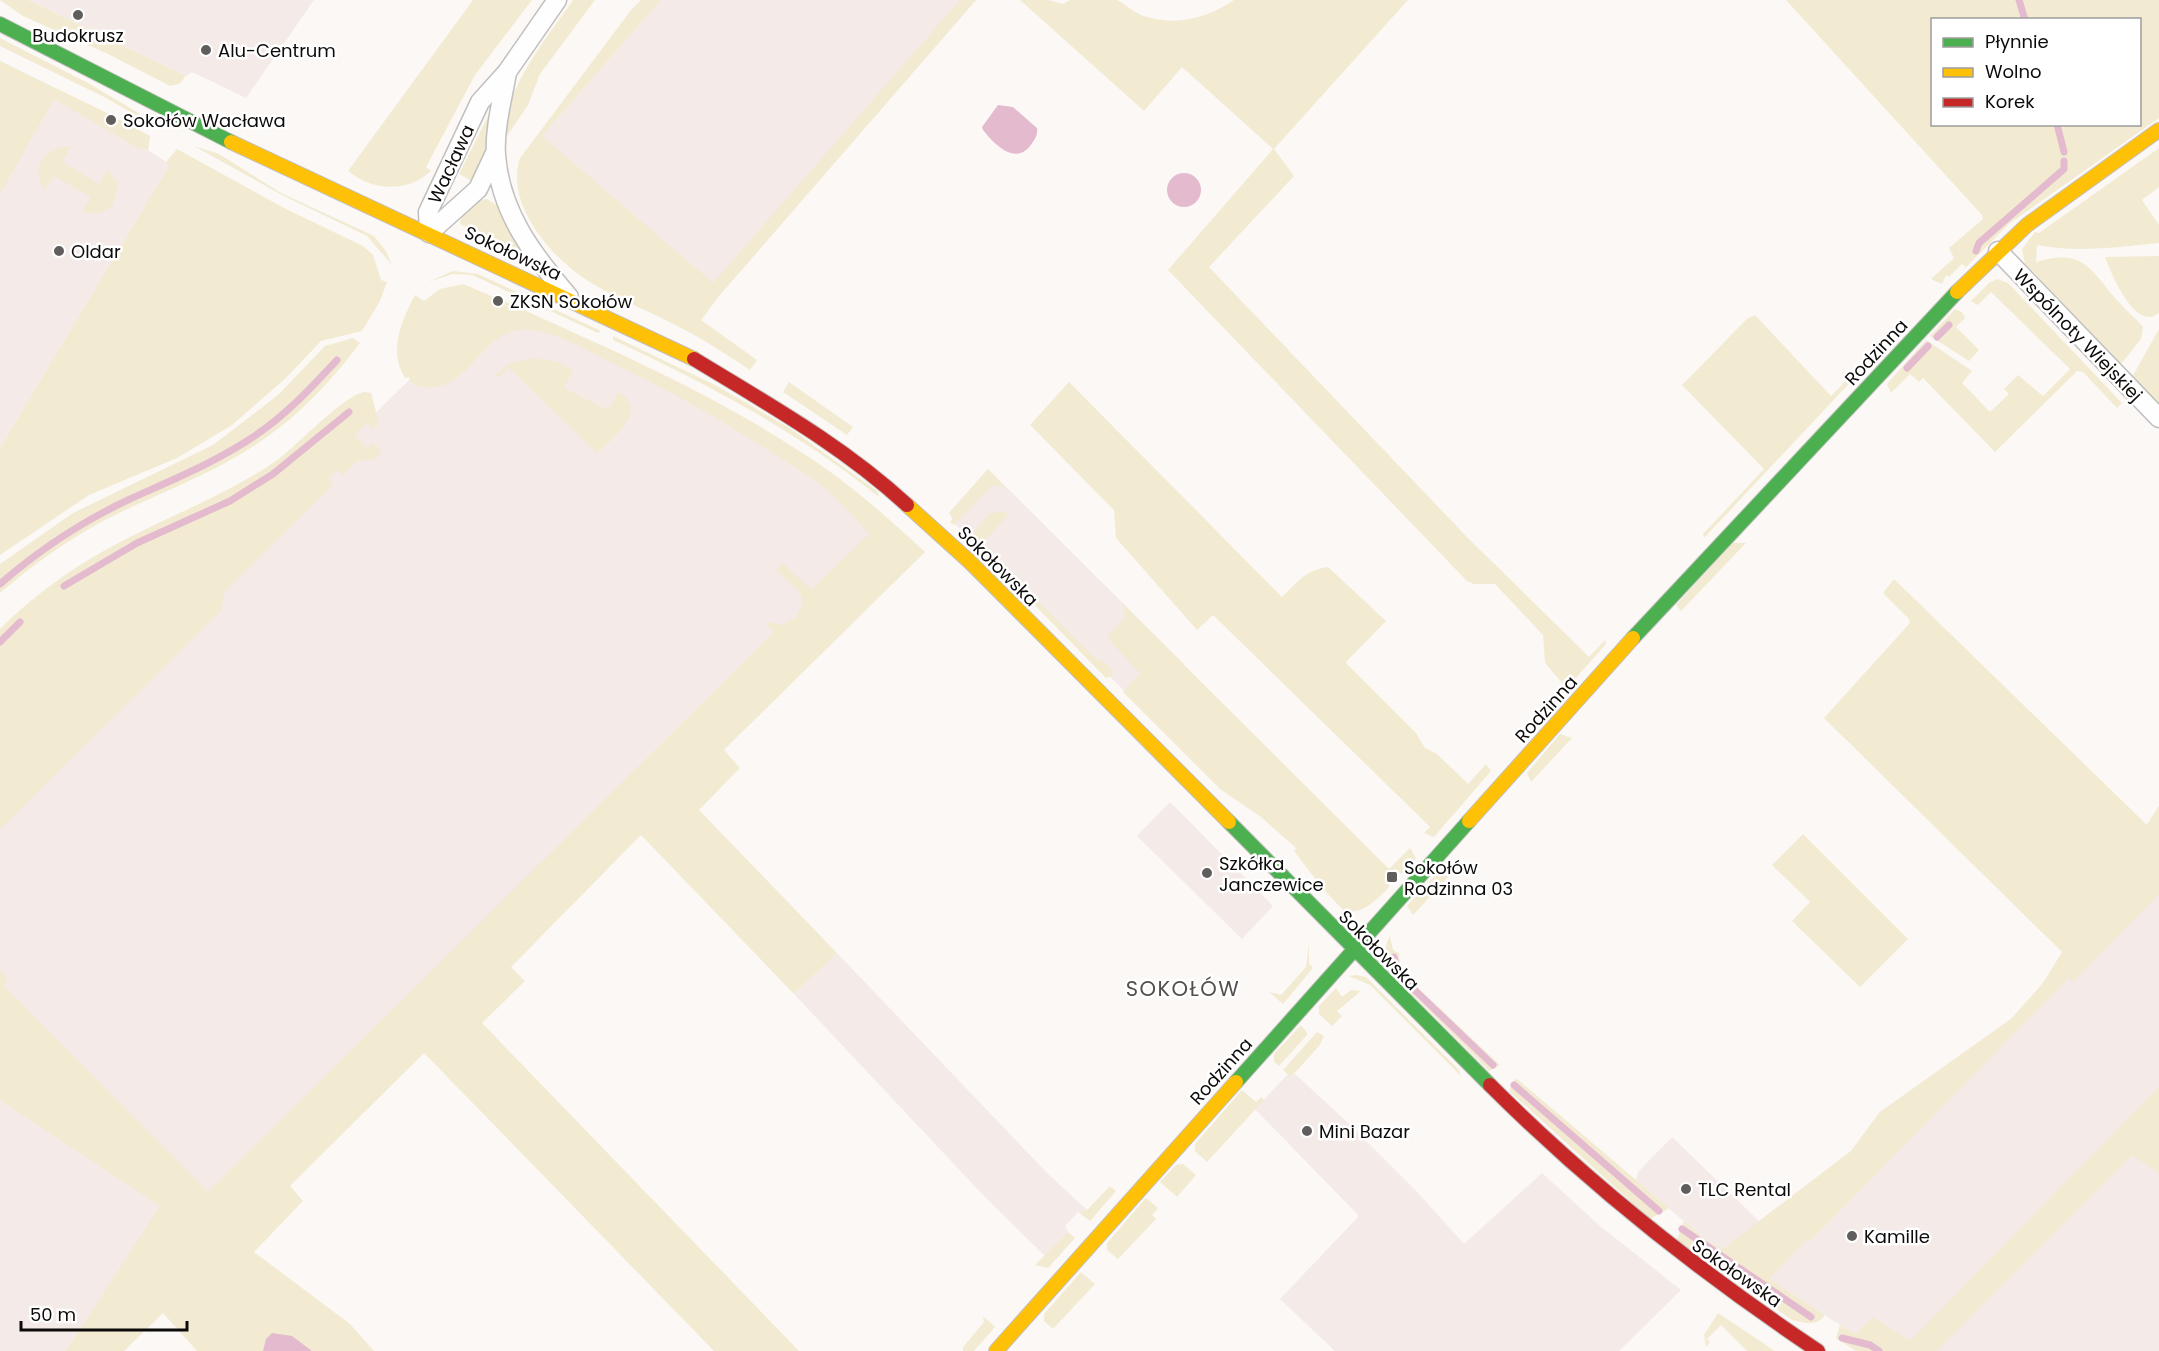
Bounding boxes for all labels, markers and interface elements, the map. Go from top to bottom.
marker: Budokrusz [71,8,85,22]
legend [1931,18,2141,126]
place label: Budokrusz [32,23,124,48]
text: Płynnie [1985,29,2049,54]
place label: Alu-Centrum [218,38,336,63]
marker: Alu-Centrum [199,43,213,57]
text: Wolno [1985,59,2042,84]
text: Korek [1985,89,2035,114]
place label: Sokołów Wacława [123,108,286,133]
marker: Sokołów Wacława [104,113,118,127]
street label: Wacława [422,121,480,207]
street label: Sokołowska [460,220,566,286]
place label: Oldar [71,239,121,264]
marker: Oldar [52,244,66,258]
street label: Wspólnoty Wiejskiej [2008,263,2148,407]
place label: ZKSN Sokołów [510,289,632,314]
marker: ZKSN Sokołów [491,294,505,308]
street label: Rodzinna [1839,313,1913,391]
street label: Sokołowska [952,520,1044,612]
street label: Rodzinna [1509,670,1583,748]
place label: Szkółka Janczewice [1219,851,1324,897]
place label: Sokołów Rodzinna 03 [1404,855,1513,901]
marker: Szkółka Janczewice [1200,866,1214,880]
marker: Sokołów Rodzinna 03 [1385,870,1399,884]
street label: Sokołowska [1333,904,1425,996]
district label: SOKOŁÓW [1126,974,1240,1003]
street label: Rodzinna [1184,1032,1258,1110]
place label: Mini Bazar [1319,1119,1410,1144]
marker: Mini Bazar [1300,1124,1314,1138]
place label: TLC Rental [1698,1177,1791,1202]
marker: TLC Rental [1679,1182,1693,1196]
place label: Kamille [1864,1224,1930,1249]
marker: Kamille [1845,1229,1859,1243]
street label: Sokołowska [1687,1233,1787,1313]
scale bar [21,1294,188,1332]
text: 50 m [30,1302,76,1327]

